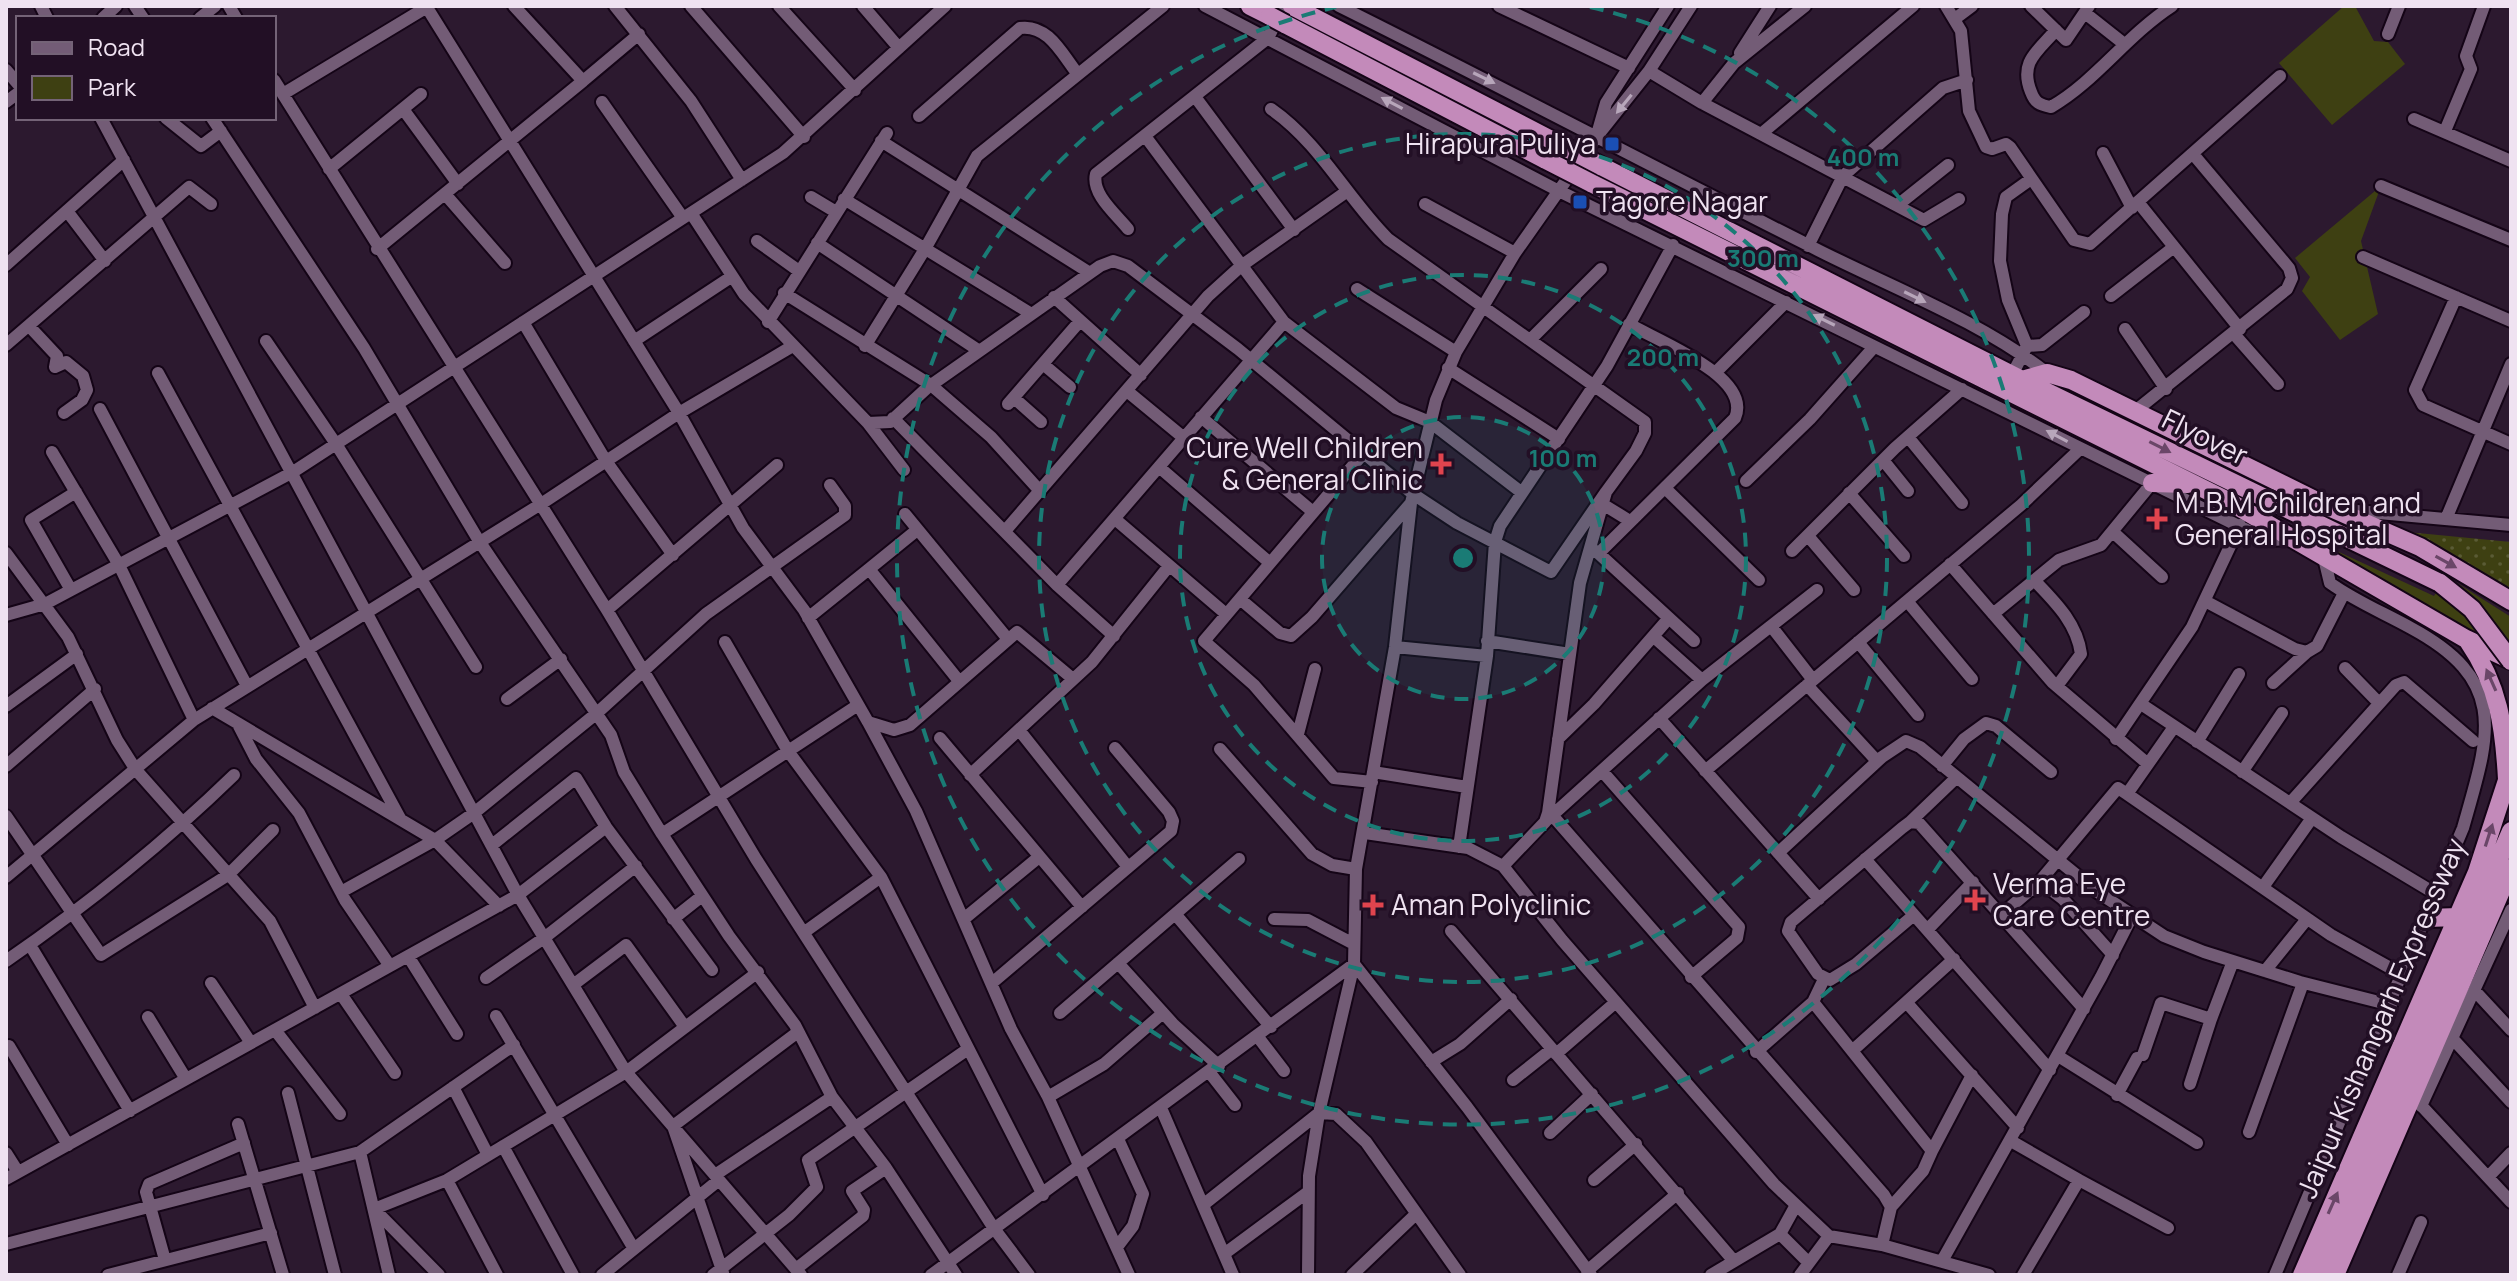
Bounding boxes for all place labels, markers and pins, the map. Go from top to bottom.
place label: Hirapura Puliya [1405,124,1596,162]
marker: Hirapura Puliya [1603,135,1621,153]
place label: Tagore Nagar [1596,182,1768,220]
marker: Tagore Nagar [1571,193,1589,211]
place label: Cure Well Children & General Clinic [1186,428,1423,498]
marker: Cure Well Children & General Clinic [1430,453,1452,475]
place label: M.B.M Children and General Hospital [2175,483,2421,553]
marker: M.B.M Children and General Hospital [2146,508,2168,530]
centre of rings [1449,544,1477,572]
place label: Verma Eye Care Centre [1993,864,2150,934]
place label: Aman Polyclinic [1391,885,1591,923]
marker: Verma Eye Care Centre [1964,889,1986,911]
marker: Aman Polyclinic [1362,894,1384,916]

